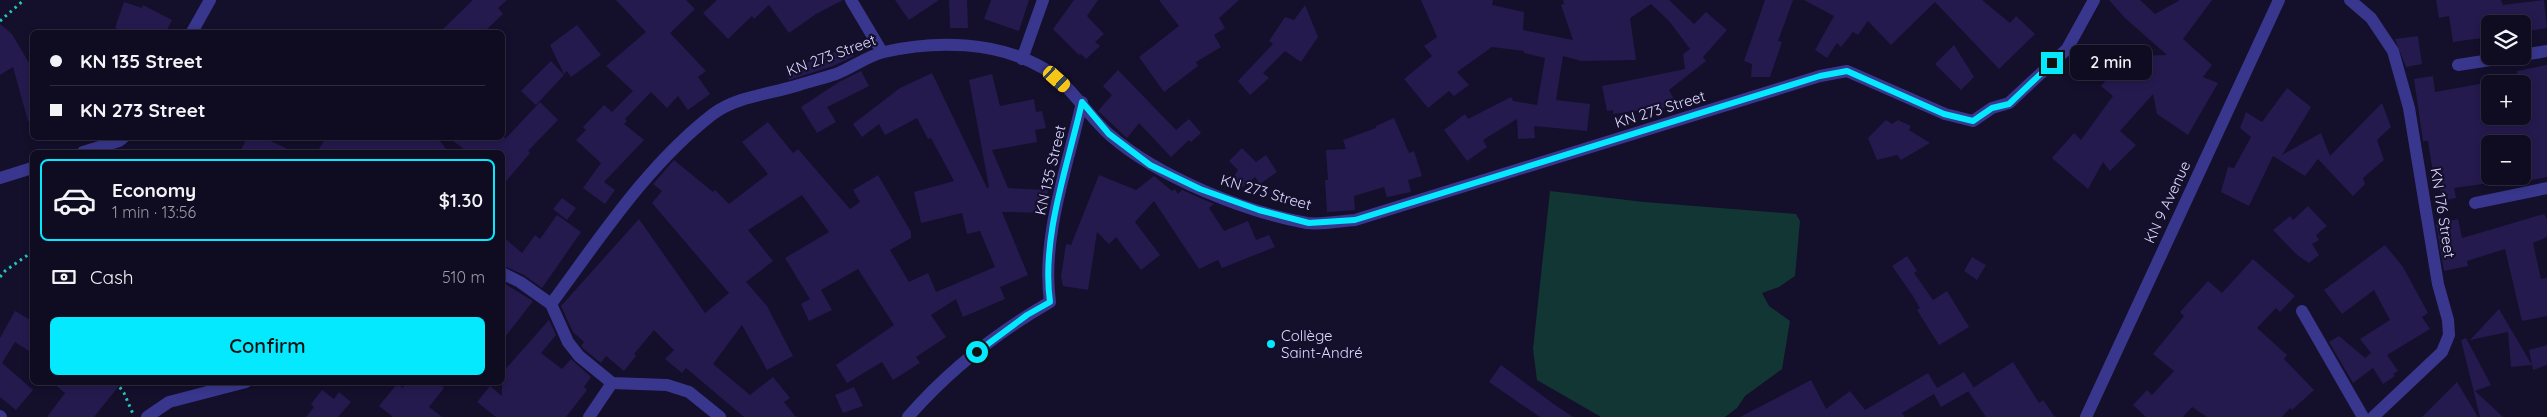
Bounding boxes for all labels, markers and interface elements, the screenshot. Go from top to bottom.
map controls [2481,15,2531,185]
button: layers [2481,15,2531,65]
street label: KN 273 Street [784,30,878,80]
callout: 2 min [2070,46,2152,80]
text: KN 135 Street [80,49,203,73]
route end [2041,52,2063,74]
text: 2 min [2090,52,2132,72]
car [1040,63,1073,95]
button: + [2481,75,2531,125]
street label: KN 273 Street [1612,86,1708,132]
text: KN 273 Street [80,98,206,122]
street label: KN 135 Street [1030,123,1070,217]
button: − [2481,135,2531,185]
street label: KN 9 Avenue [2140,158,2194,246]
street label: KN 176 Street [2426,167,2460,259]
street label: KN 273 Street [1218,170,1314,214]
icon: car [52,178,97,223]
text: Economy [112,178,196,202]
text: $1.30 [439,188,483,212]
text: 1 min · 13:56 [112,202,196,222]
icon: cash [50,263,78,291]
text: Cash [90,265,134,289]
text: 510 m [442,267,485,287]
button: Confirm [50,317,485,375]
place label: Collège Saint-André [1281,326,1363,362]
marker: Collège Saint-André [1265,338,1277,350]
route start [966,341,988,363]

